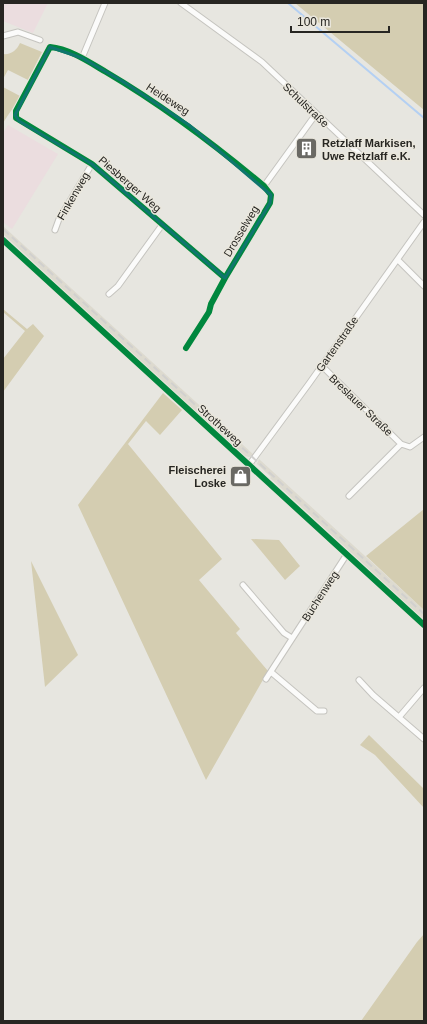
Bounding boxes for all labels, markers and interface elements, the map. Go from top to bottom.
scale bar [291,8,389,34]
text: 100 m [297,15,330,29]
street label: Schulstraße [281,80,331,130]
street label: Heideweg [144,81,192,117]
building icon: Retzlaff Markisen, Uwe Retzlaff e.K. [294,136,320,162]
place label: Retzlaff Markisen, Uwe Retzlaff e.K. [322,137,416,162]
street label: Piesberger Weg [96,154,164,214]
street label: Finkenweg [55,170,91,222]
street label: Drosselweg [221,203,261,259]
street label: Gartenstraße [313,314,361,374]
street label: Breslauer Straße [327,372,395,438]
street label: Strotheweg [195,402,245,448]
shop icon: Fleischerei Loske [228,463,254,489]
place label: Fleischerei Loske [169,464,226,489]
street label: Buchenweg [299,569,341,623]

